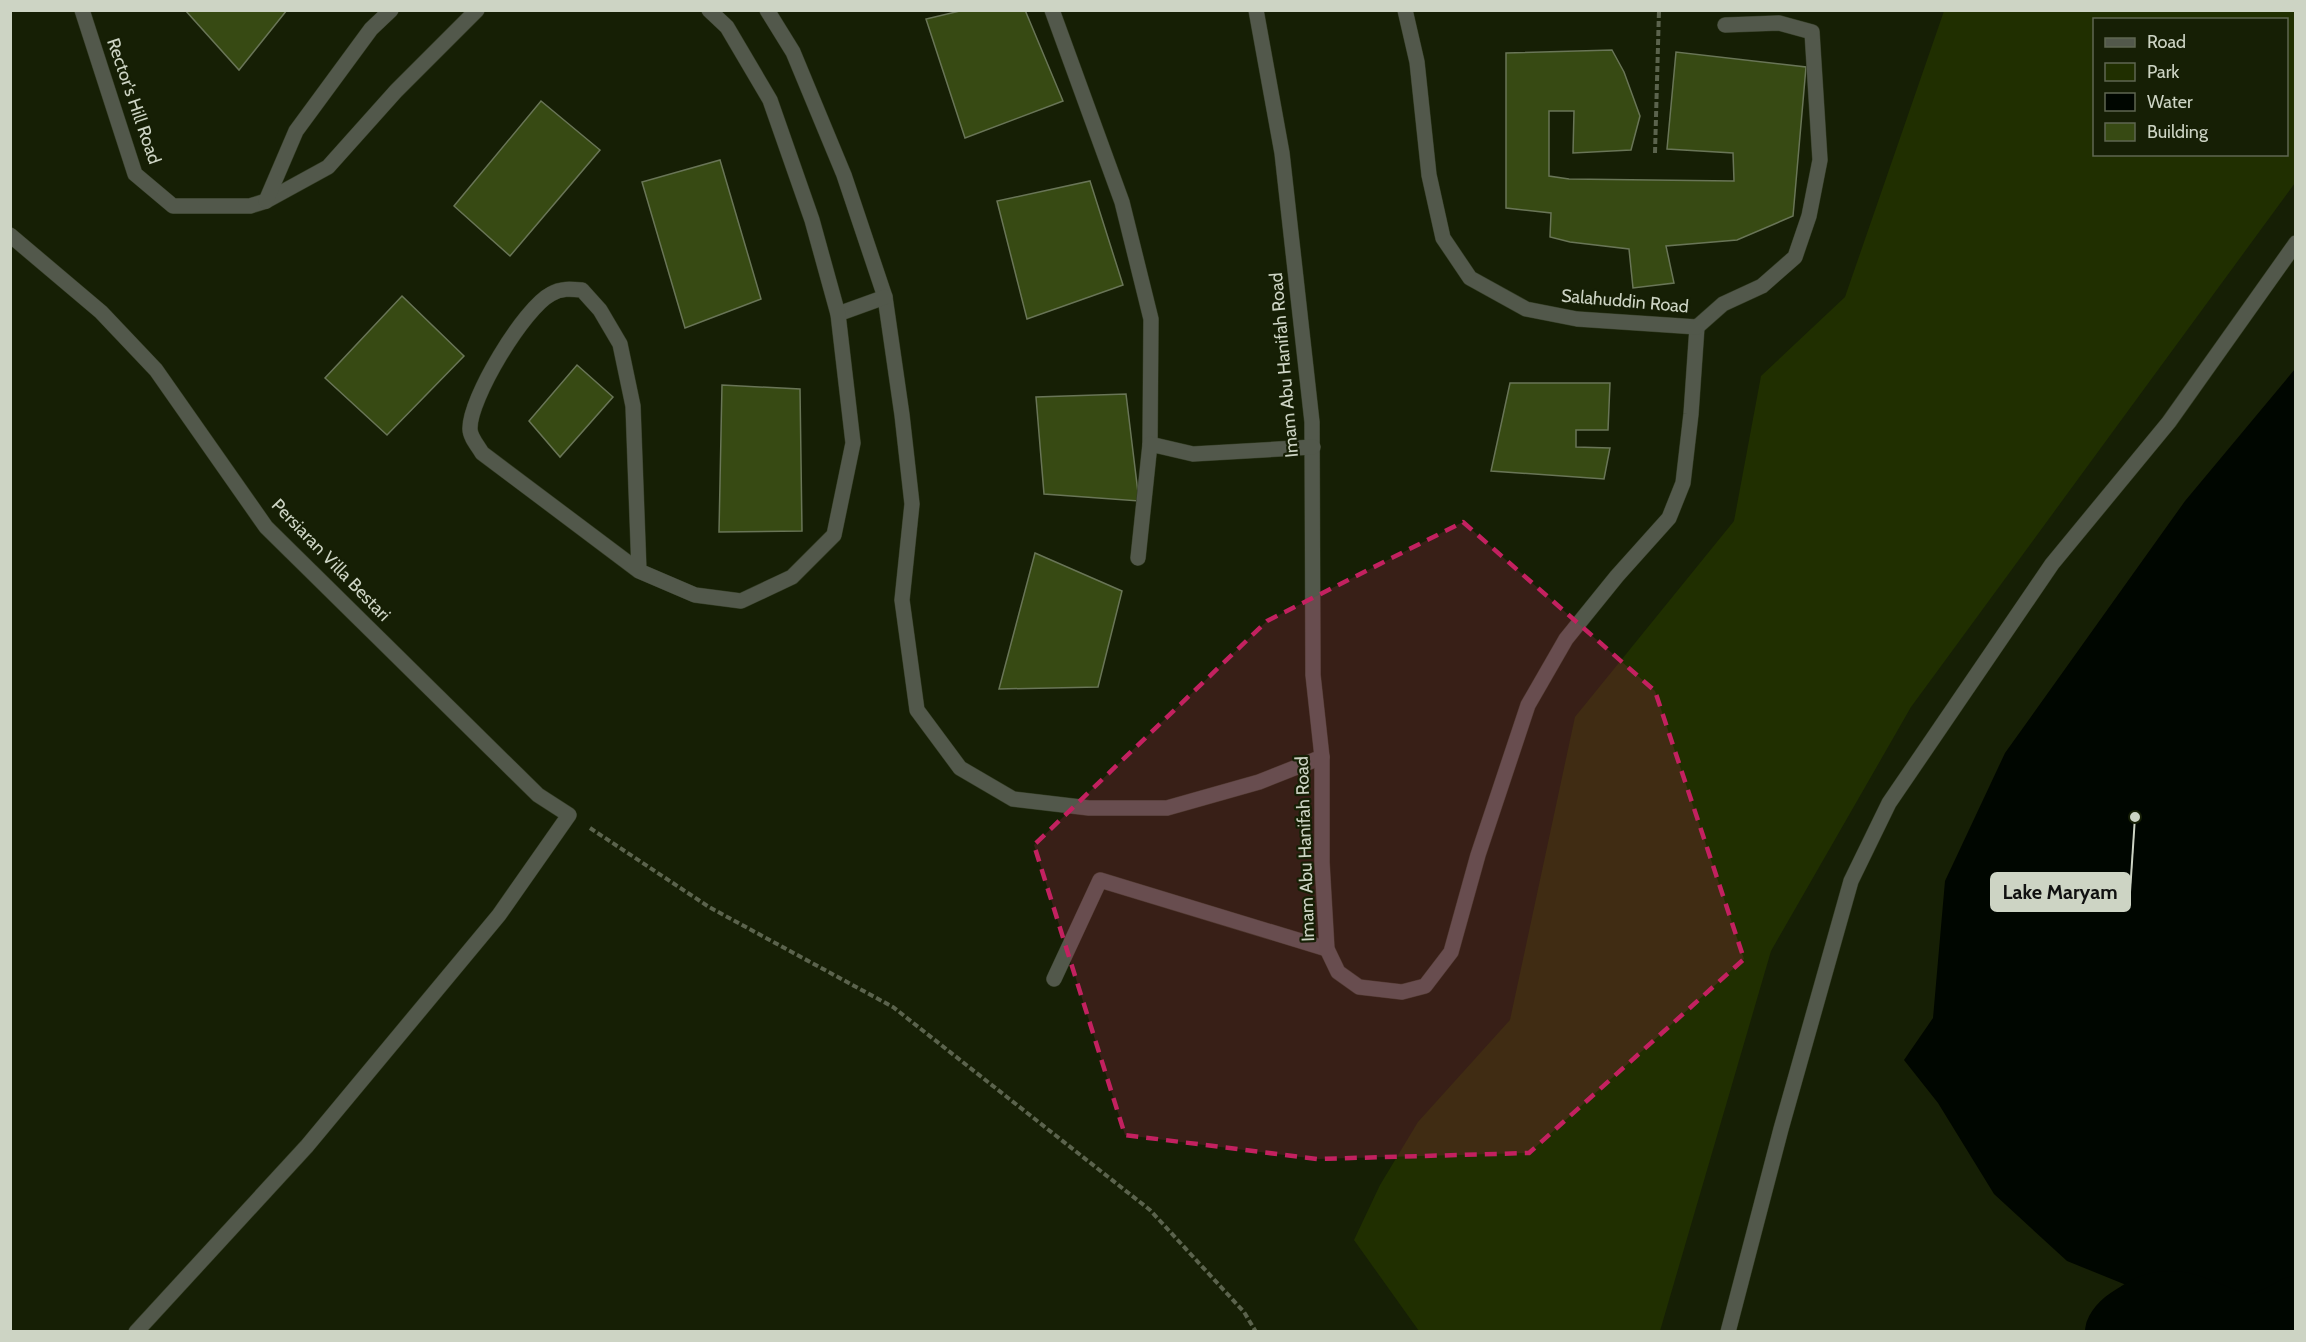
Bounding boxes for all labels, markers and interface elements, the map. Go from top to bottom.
legend [2093,18,2288,156]
text: Road [2147,31,2186,53]
street label: Rector's Hill Road [102,35,166,167]
text: Park [2147,61,2180,83]
text: Water [2147,91,2193,113]
text: Building [2147,121,2209,143]
street label: Imam Abu Hanifah Road [1265,272,1303,458]
street label: Salahuddin Road [1560,284,1690,318]
street label: Persiaran Villa Bestari [267,494,395,626]
street label: Imam Abu Hanifah Road [1291,756,1319,942]
callout: Lake Maryam [1991,873,2130,911]
text: Lake Maryam [2002,880,2118,904]

